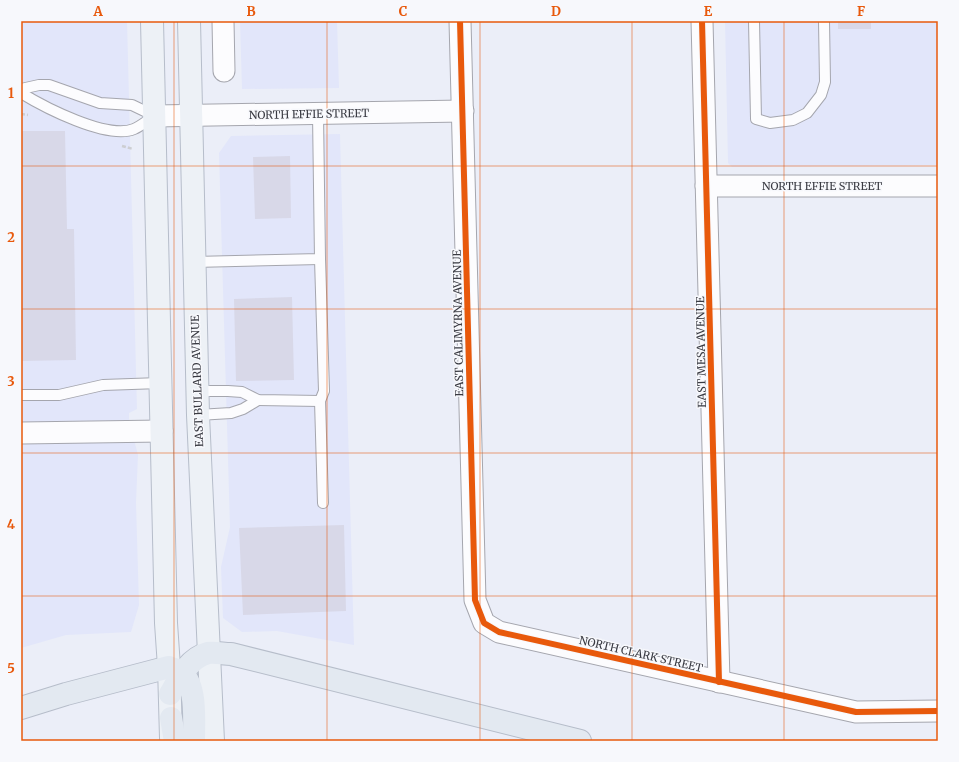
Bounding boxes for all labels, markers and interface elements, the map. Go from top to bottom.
text: A [92,3,103,20]
text: B [246,3,256,20]
text: C [399,3,408,20]
text: D [551,3,561,20]
text: E [704,3,713,20]
text: F [857,3,865,20]
text: 1 [8,85,14,102]
street label: NORTH EFFIE STREET [249,106,370,122]
street label: NORTH EFFIE STREET [762,179,882,193]
text: 2 [7,229,15,246]
street label: EAST CALIMYRNA AVENUE [450,249,466,397]
street label: EAST MESA AVENUE [693,296,709,408]
street label: EAST BULLARD AVENUE [188,315,206,447]
text: 3 [7,373,15,390]
text: 4 [7,516,16,533]
street label: NORTH CLARK STREET [578,633,704,675]
text: 5 [7,660,15,677]

